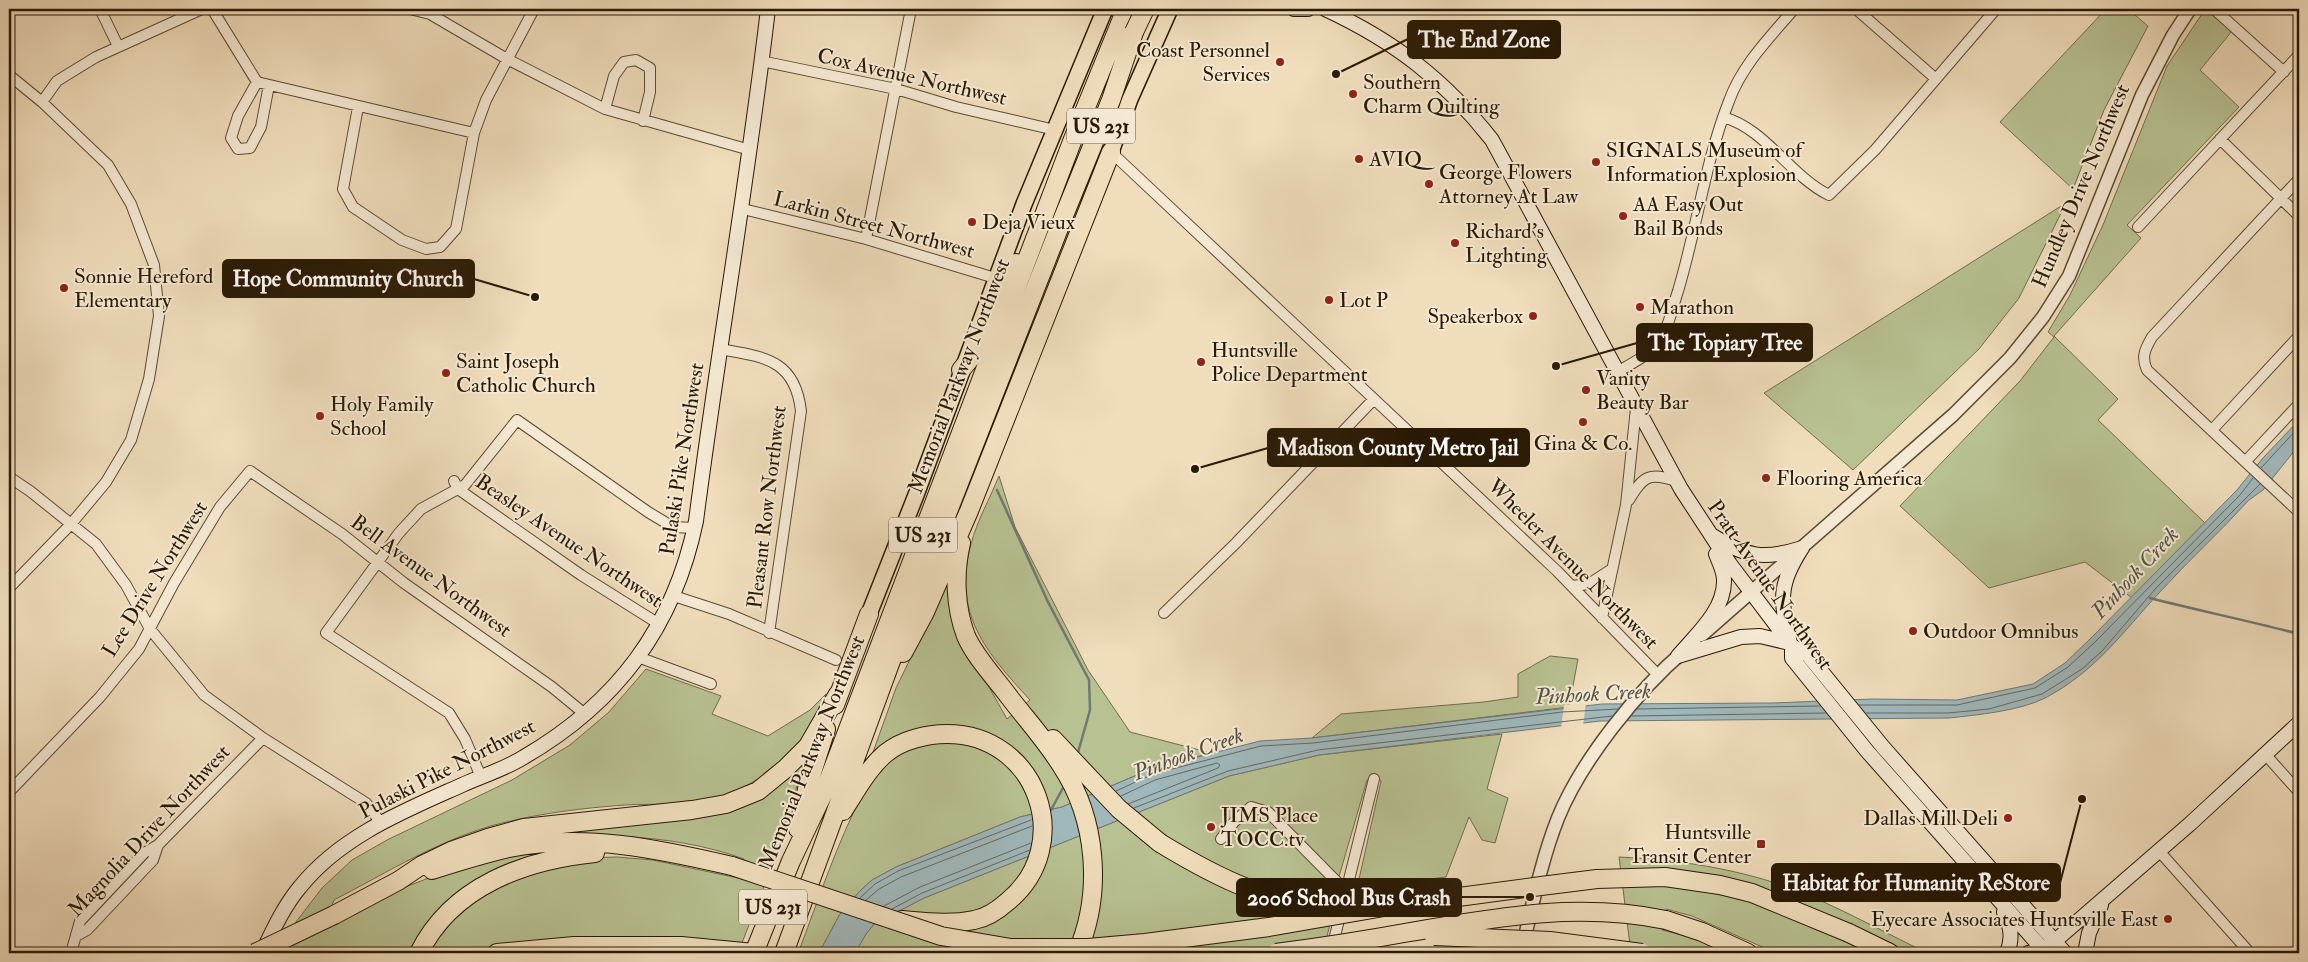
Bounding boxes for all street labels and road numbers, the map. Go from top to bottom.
street label: Cox Avenue Northwest [815,42,1010,112]
street label: Hundley Drive Northwest [2026,80,2136,292]
road number: US 231 [1067,108,1135,144]
street label: Larkin Street Northwest [771,185,978,265]
street label: Memorial Parkway Northwest [902,255,1016,497]
street label: Pulaski Pike Northwest [653,361,711,557]
street label: Pleasant Row Northwest [741,404,793,610]
street label: Beasley Avenue Northwest [470,468,668,614]
street label: Wheeler Avenue Northwest [1481,472,1664,655]
street label: Pratt Avenue Northwest [1701,495,1839,675]
street label: Lee Drive Northwest [96,496,214,662]
street label: Bell Avenue Northwest [345,509,517,644]
road number: US 231 [889,518,957,552]
street label: Memorial Parkway Northwest [753,631,871,873]
street label: Pulaski Pike Northwest [354,713,540,825]
street label: Magnolia Drive Northwest [62,739,236,923]
road number: US 231 [739,890,807,924]

